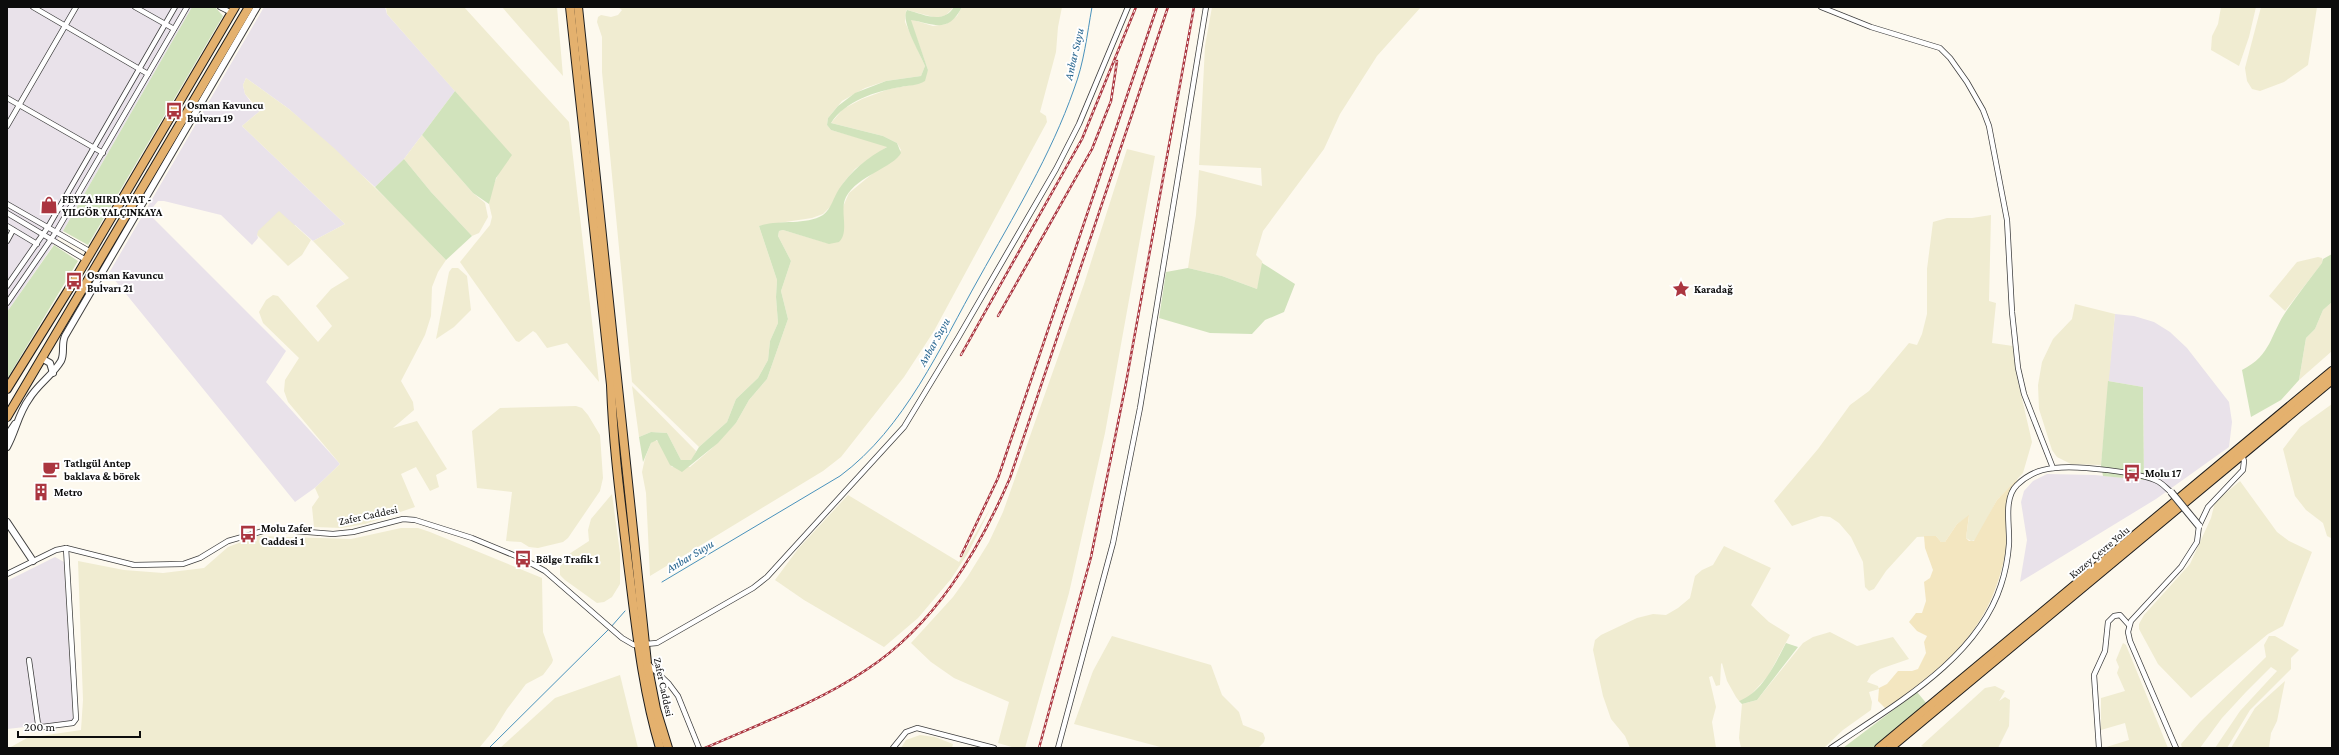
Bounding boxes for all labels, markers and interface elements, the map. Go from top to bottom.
water label: Anbar Suyu [1061,27,1087,82]
place label: Osman Kavuncu Bulvarı 19 [187,99,264,124]
bus stop icon: Osman Kavuncu Bulvarı 19 [164,101,184,121]
place label: FEYZA HIRDAVAT - YILGÖR YALÇINKAYA [62,193,163,218]
shop icon: FEYZA HIRDAVAT - YILGÖR YALÇINKAYA [39,195,59,215]
place label: Osman Kavuncu Bulvarı 21 [87,269,164,294]
bus stop icon: Osman Kavuncu Bulvarı 21 [64,271,84,291]
place icon: Karadağ [1671,279,1691,299]
place label: Karadağ [1694,283,1733,295]
water label: Anbar Suyu [915,316,953,369]
place label: Tatlıgül Antep baklava & börek [63,457,141,482]
cafe icon: Tatlıgül Antep baklava & börek [41,459,61,479]
bus stop icon: Molu 17 [2122,463,2142,483]
place label: Molu 17 [2145,467,2181,479]
building icon: Metro [31,482,51,502]
place label: Metro [54,486,83,498]
street label: Zafer Caddesi [337,503,399,527]
place label: Molu Zafer Caddesi 1 [261,522,313,547]
street label: Kuzey Çevre Yolu [2067,523,2132,581]
bus stop icon: Molu Zafer Caddesi 1 [238,524,258,544]
water label: Anbar Suyu [663,536,716,576]
bus stop icon: Bölge Trafik 1 [513,549,533,569]
place label: Bölge Trafik 1 [536,553,599,565]
street label: Zafer Caddesi [652,656,676,718]
scale bar [18,713,140,739]
text: 200 m [24,720,56,734]

